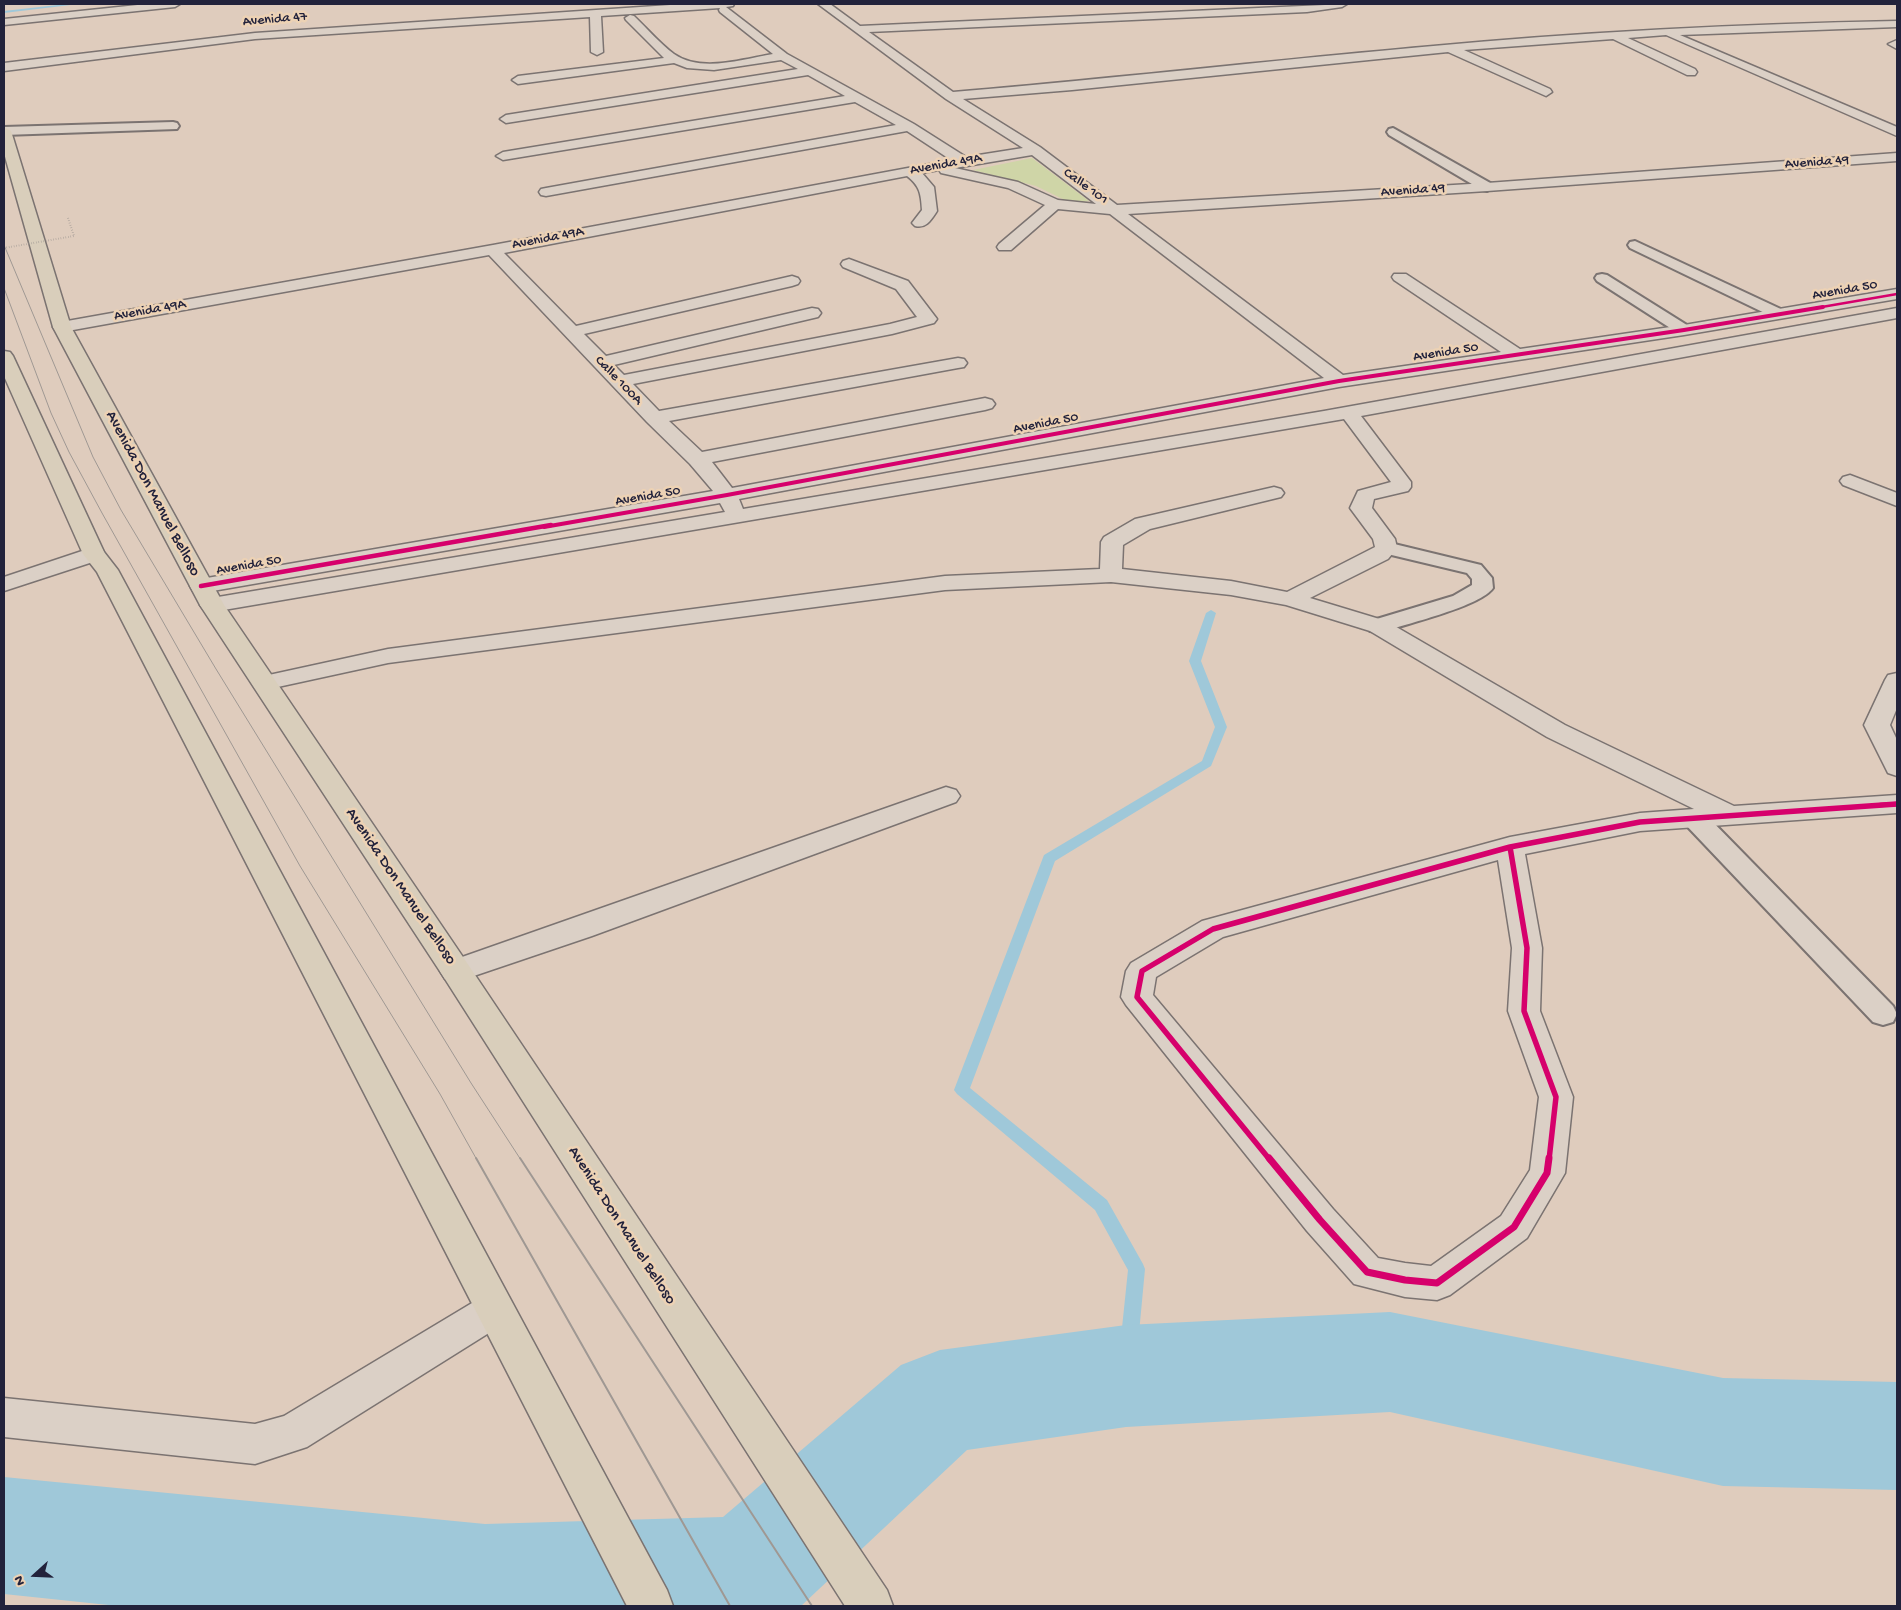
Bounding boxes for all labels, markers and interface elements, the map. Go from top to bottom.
street label: Avenida 47 [242,9,308,31]
street label: Avenida 49A [909,150,983,180]
street label: Avenida 49 [1784,152,1850,174]
street label: Calle 101 [1059,165,1111,209]
street label: Avenida 49 [1380,180,1446,202]
street label: Avenida 49A [511,224,585,254]
street label: Avenida 50 [1811,277,1879,305]
street label: Avenida 49A [113,296,187,326]
street label: Avenida 50 [1412,340,1480,366]
street label: Calle 100A [590,353,646,409]
street label: Avenida Don Manuel Belloso [100,408,204,580]
street label: Avenida 50 [1012,409,1080,439]
street label: Avenida 50 [614,483,682,511]
street label: Avenida 50 [215,552,283,580]
street label: Avenida Don Manuel Belloso [340,805,460,969]
street label: Avenida Don Manuel Belloso [563,1143,679,1309]
north arrow [10,1550,60,1600]
text: N [11,1573,30,1588]

